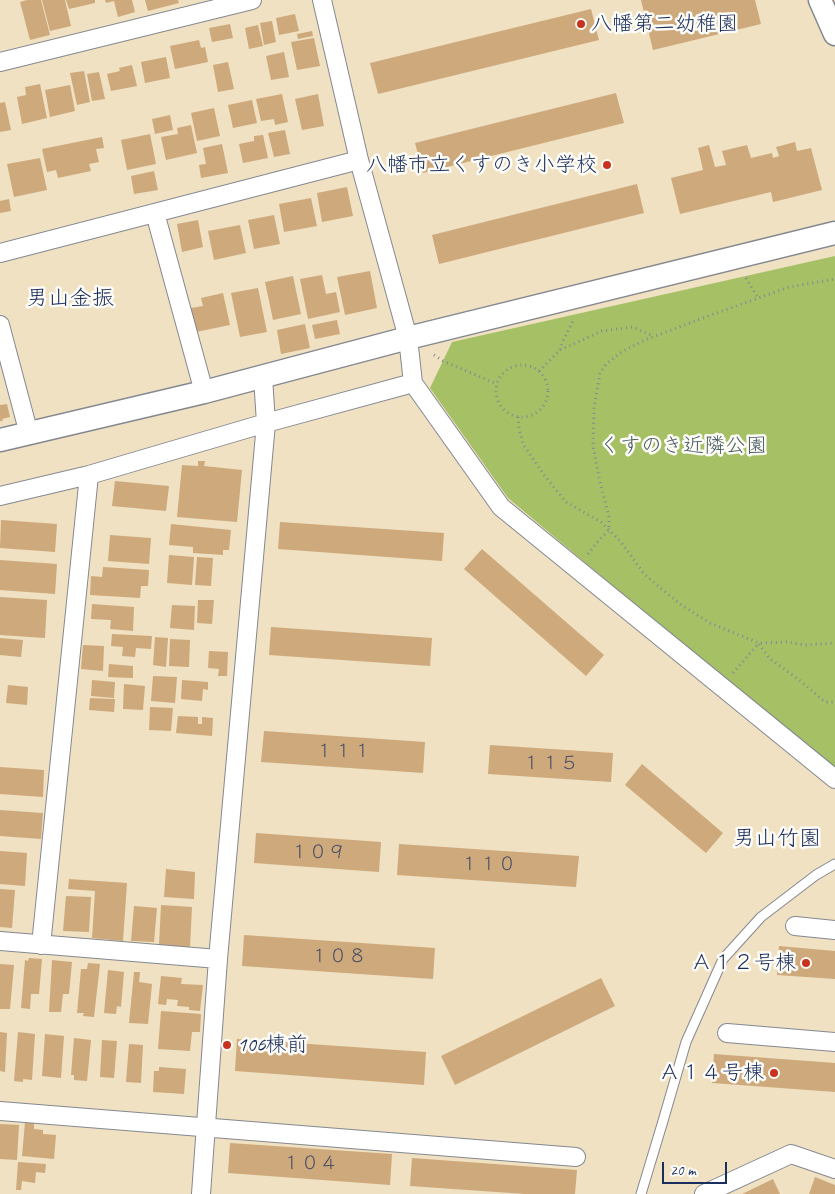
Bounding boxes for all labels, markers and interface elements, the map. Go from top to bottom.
place label: 八幡第二幼稚園 [591,11,738,37]
marker: 八幡第二幼稚園 [575,18,587,30]
place label: 八幡市立くすのき小学校 [366,152,597,178]
marker: 八幡市立くすのき小学校 [601,159,613,171]
district label: 男山金振 [26,286,114,312]
park label: くすのき近隣公園 [599,433,767,459]
house number: １１１ [315,741,371,763]
house number: １１５ [522,753,578,775]
district label: 男山竹園 [733,826,821,852]
house number: １０９ [290,842,346,864]
house number: １１０ [460,854,516,876]
house number: １０８ [310,946,366,968]
place label: Ａ１２号棟 [691,950,796,976]
marker: Ａ１２号棟 [800,957,812,969]
place label: 106棟前 [237,1032,307,1058]
marker: 106棟前 [221,1039,233,1051]
place label: Ａ１４号棟 [659,1060,764,1086]
marker: Ａ１４号棟 [768,1067,780,1079]
scale bar [665,1152,730,1184]
house number: １０４ [282,1153,338,1175]
text: 20 m [670,1161,696,1180]

